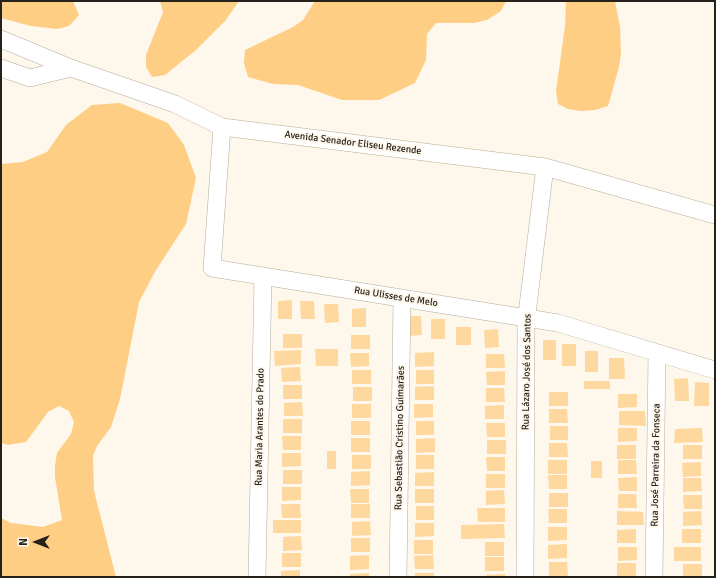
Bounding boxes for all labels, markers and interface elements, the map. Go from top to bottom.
street label: Avenida Senador Eliseu Rezende [284,129,422,157]
street label: Rua Ulisses de Melo [353,284,439,310]
street label: Rua Lázaro José dos Santos [520,314,534,430]
street label: Rua Sebastião Cristino Guimarães [393,366,407,510]
street label: Rua Maria Arantes do Prado [253,368,267,486]
street label: Rua José Parreira da Fonseca [649,403,663,527]
north arrow [16,522,56,562]
text: N [17,538,30,546]

